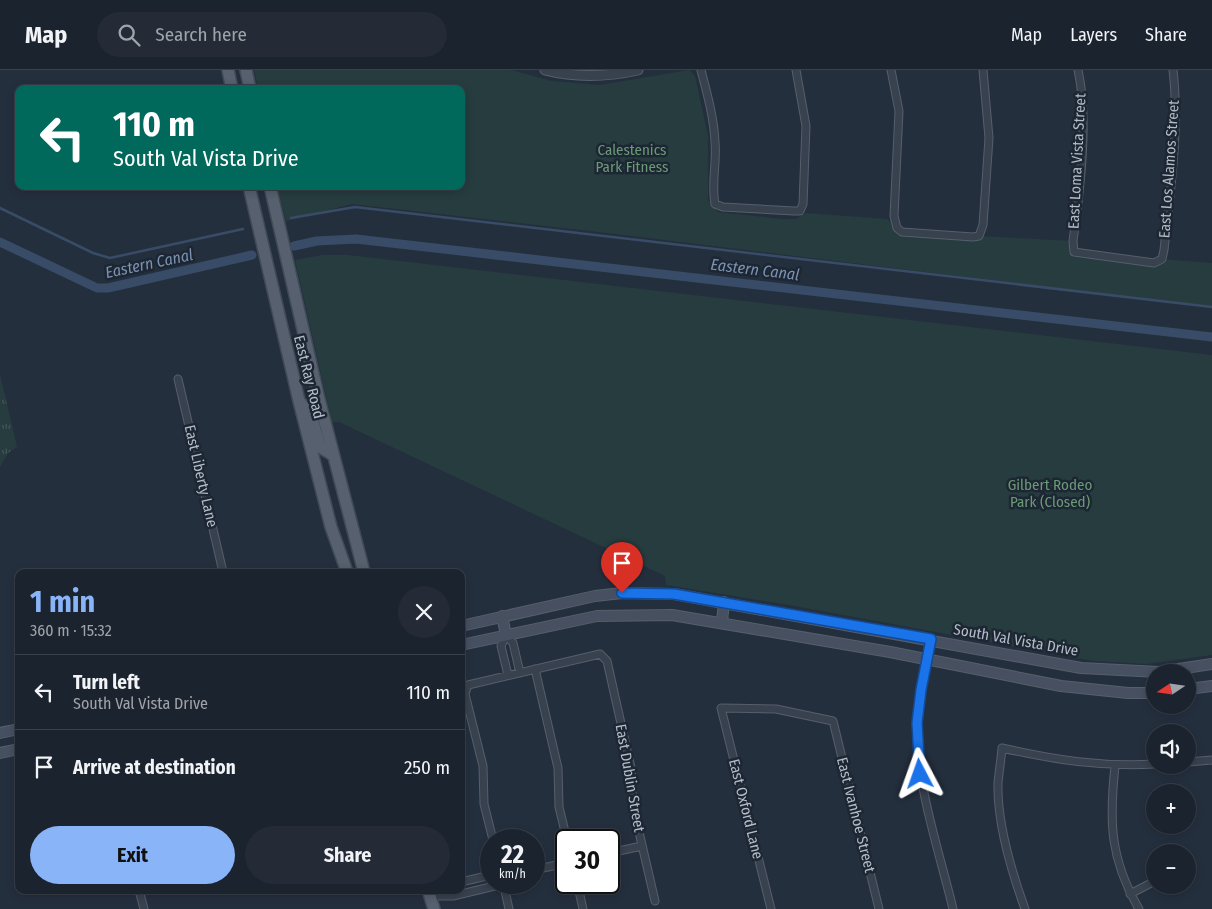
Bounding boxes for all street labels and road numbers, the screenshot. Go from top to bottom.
street label: East Loma Vista Street [1064,93,1090,229]
street label: East Los Alamos Street [1155,99,1183,239]
street label: East Ray Road [290,333,328,421]
street label: East Liberty Lane [181,423,221,529]
street label: South Val Vista Drive [952,620,1080,660]
street label: East Dublin Street [612,723,648,834]
street label: East Ivanhoe Street [833,755,879,875]
street label: East Oxford Lane [725,757,767,861]

